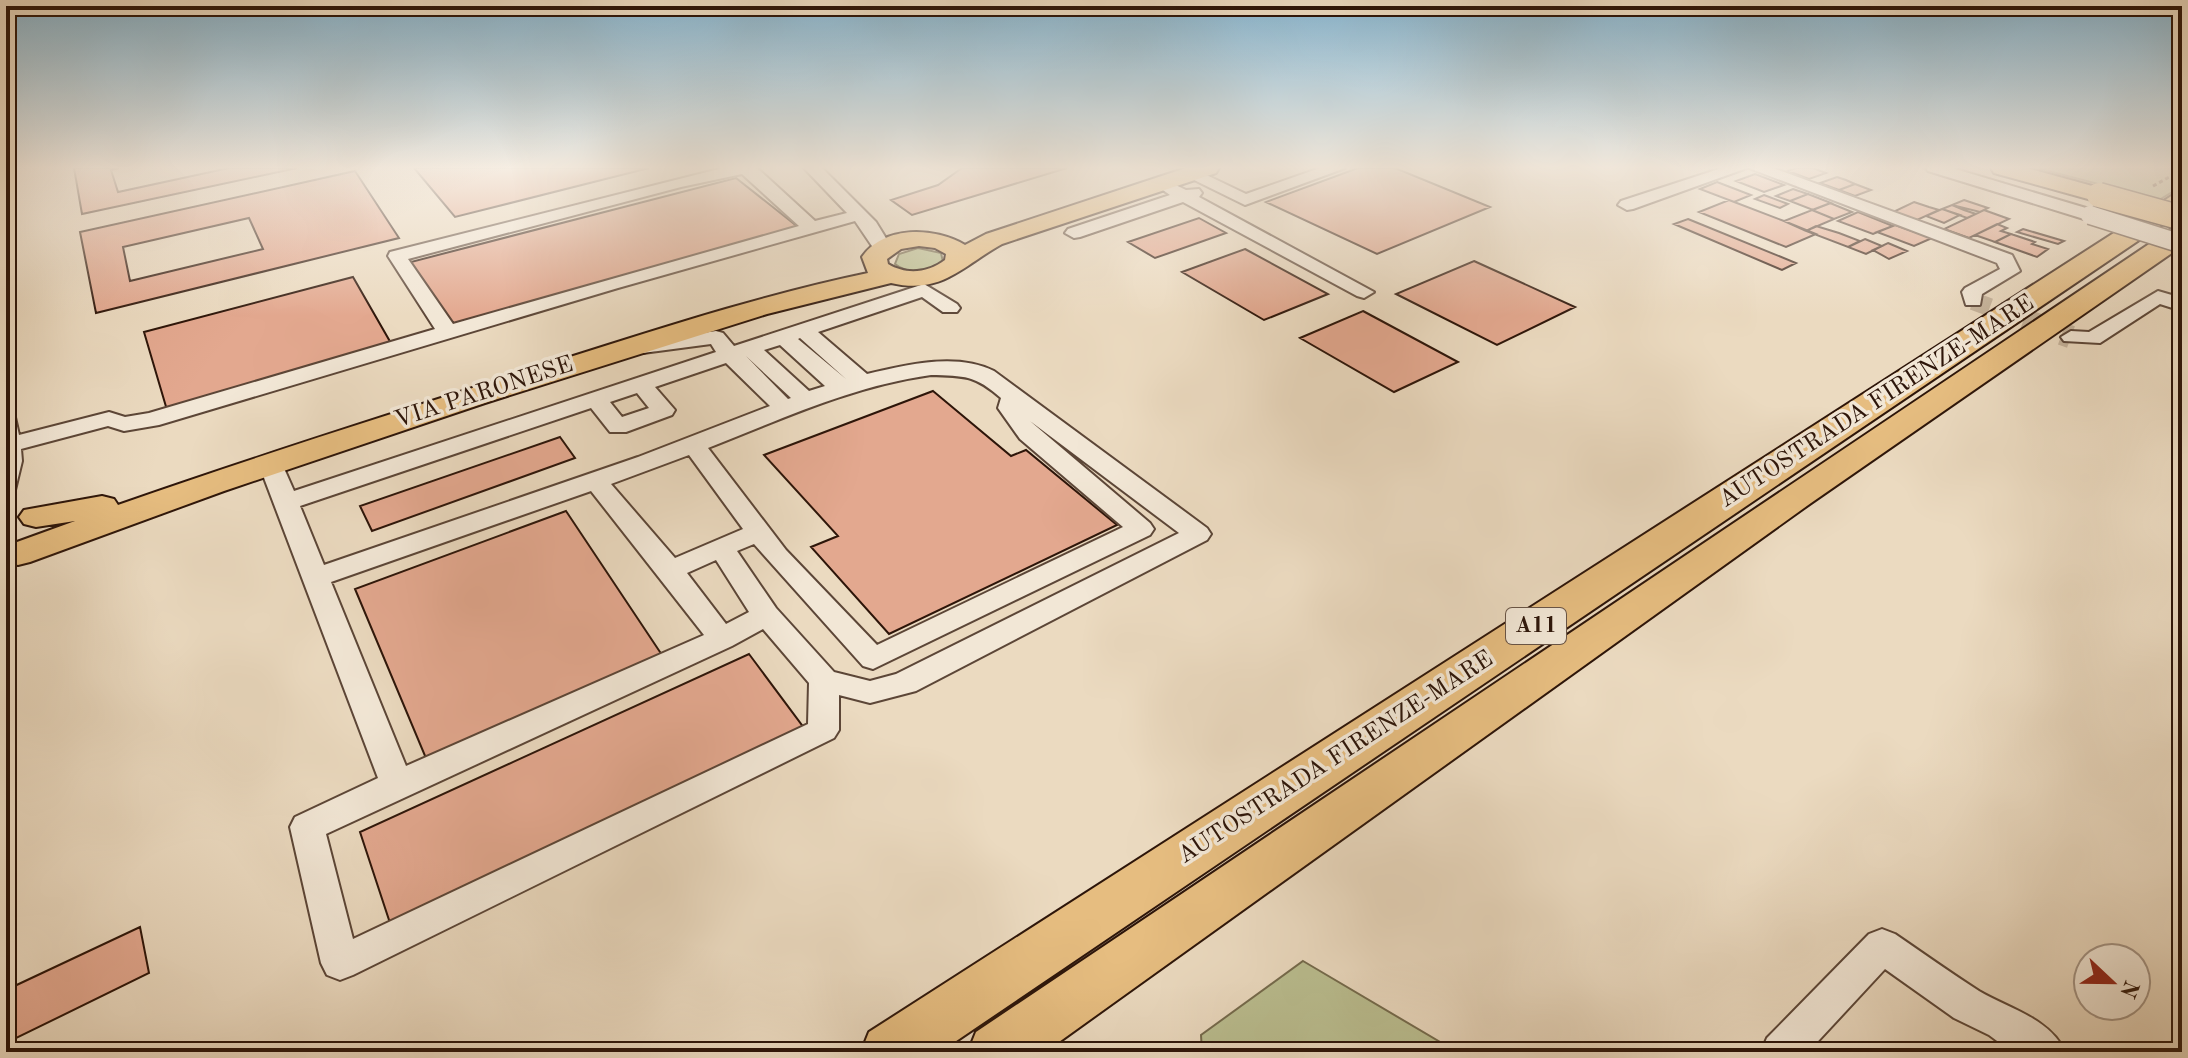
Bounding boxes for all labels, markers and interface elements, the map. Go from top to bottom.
street label: AUTOSTRADA FIRENZE-MARE [1715,291,2039,513]
street label: VIA PARONESE [392,353,576,433]
road number: A11 [1506,608,1566,644]
street label: AUTOSTRADA FIRENZE-MARE [1174,647,1498,869]
north arrow [2072,942,2152,1022]
text: N [2115,977,2142,1001]

